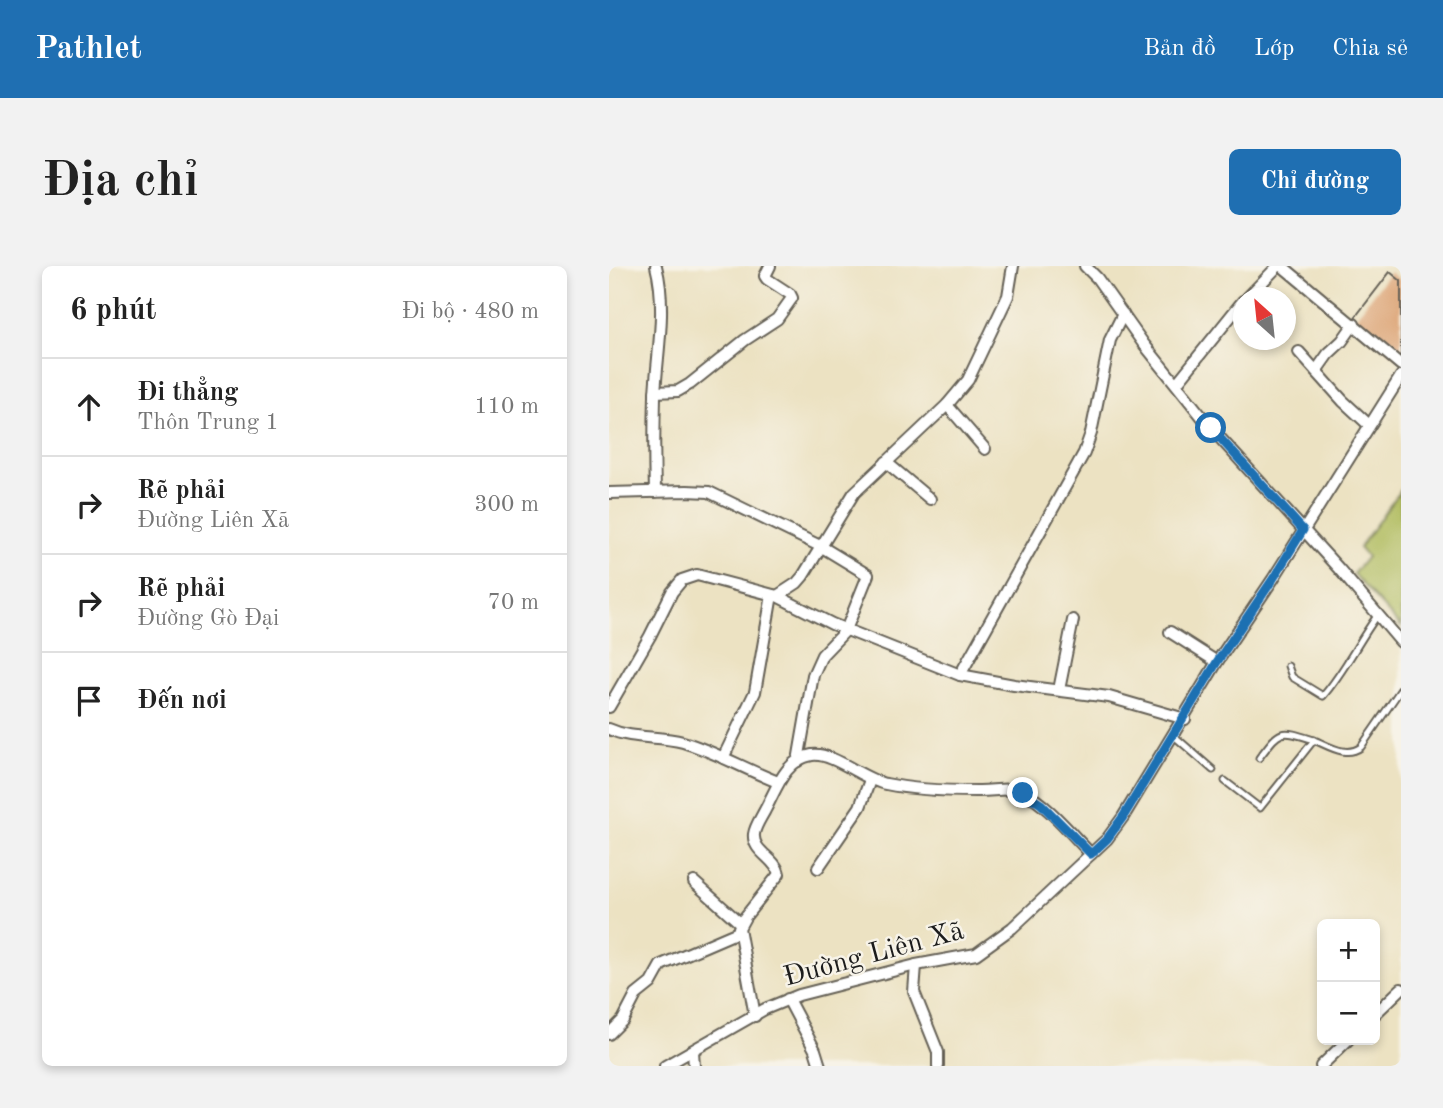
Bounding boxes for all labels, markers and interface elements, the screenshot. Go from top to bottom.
text: Pathlet [35,33,142,66]
text: Bản đồ [1143,37,1216,61]
text: Lớp [1254,37,1294,61]
text: Chia sẻ [1332,37,1408,61]
button: Chỉ đường [1229,149,1401,215]
text: Địa chỉ [42,158,199,207]
north arrow [1233,287,1296,350]
text: 6 phút [70,296,156,326]
text: Đi bộ · 480 m [401,300,539,323]
text: Đi thẳng [137,380,239,406]
icon: ahead [70,388,108,426]
text: 110 m [474,395,539,418]
text: Thôn Trung 1 [137,411,279,434]
route start [1195,412,1226,443]
text: Rẽ phải [137,478,225,504]
icon: right [70,486,108,524]
text: 300 m [474,493,539,516]
text: Đường Liên Xã [137,509,289,532]
text: Rẽ phải [137,576,225,602]
icon: right [70,584,108,622]
text: 70 m [488,591,539,614]
text: Đường Gò Đại [137,607,279,630]
icon: arrive [70,682,108,720]
text: Đến nơi [137,688,227,714]
route end [1007,777,1038,808]
street label: Đường Liên Xã [781,917,967,993]
map controls [1317,919,1380,1045]
button: + [1317,919,1380,982]
button: − [1317,982,1380,1045]

